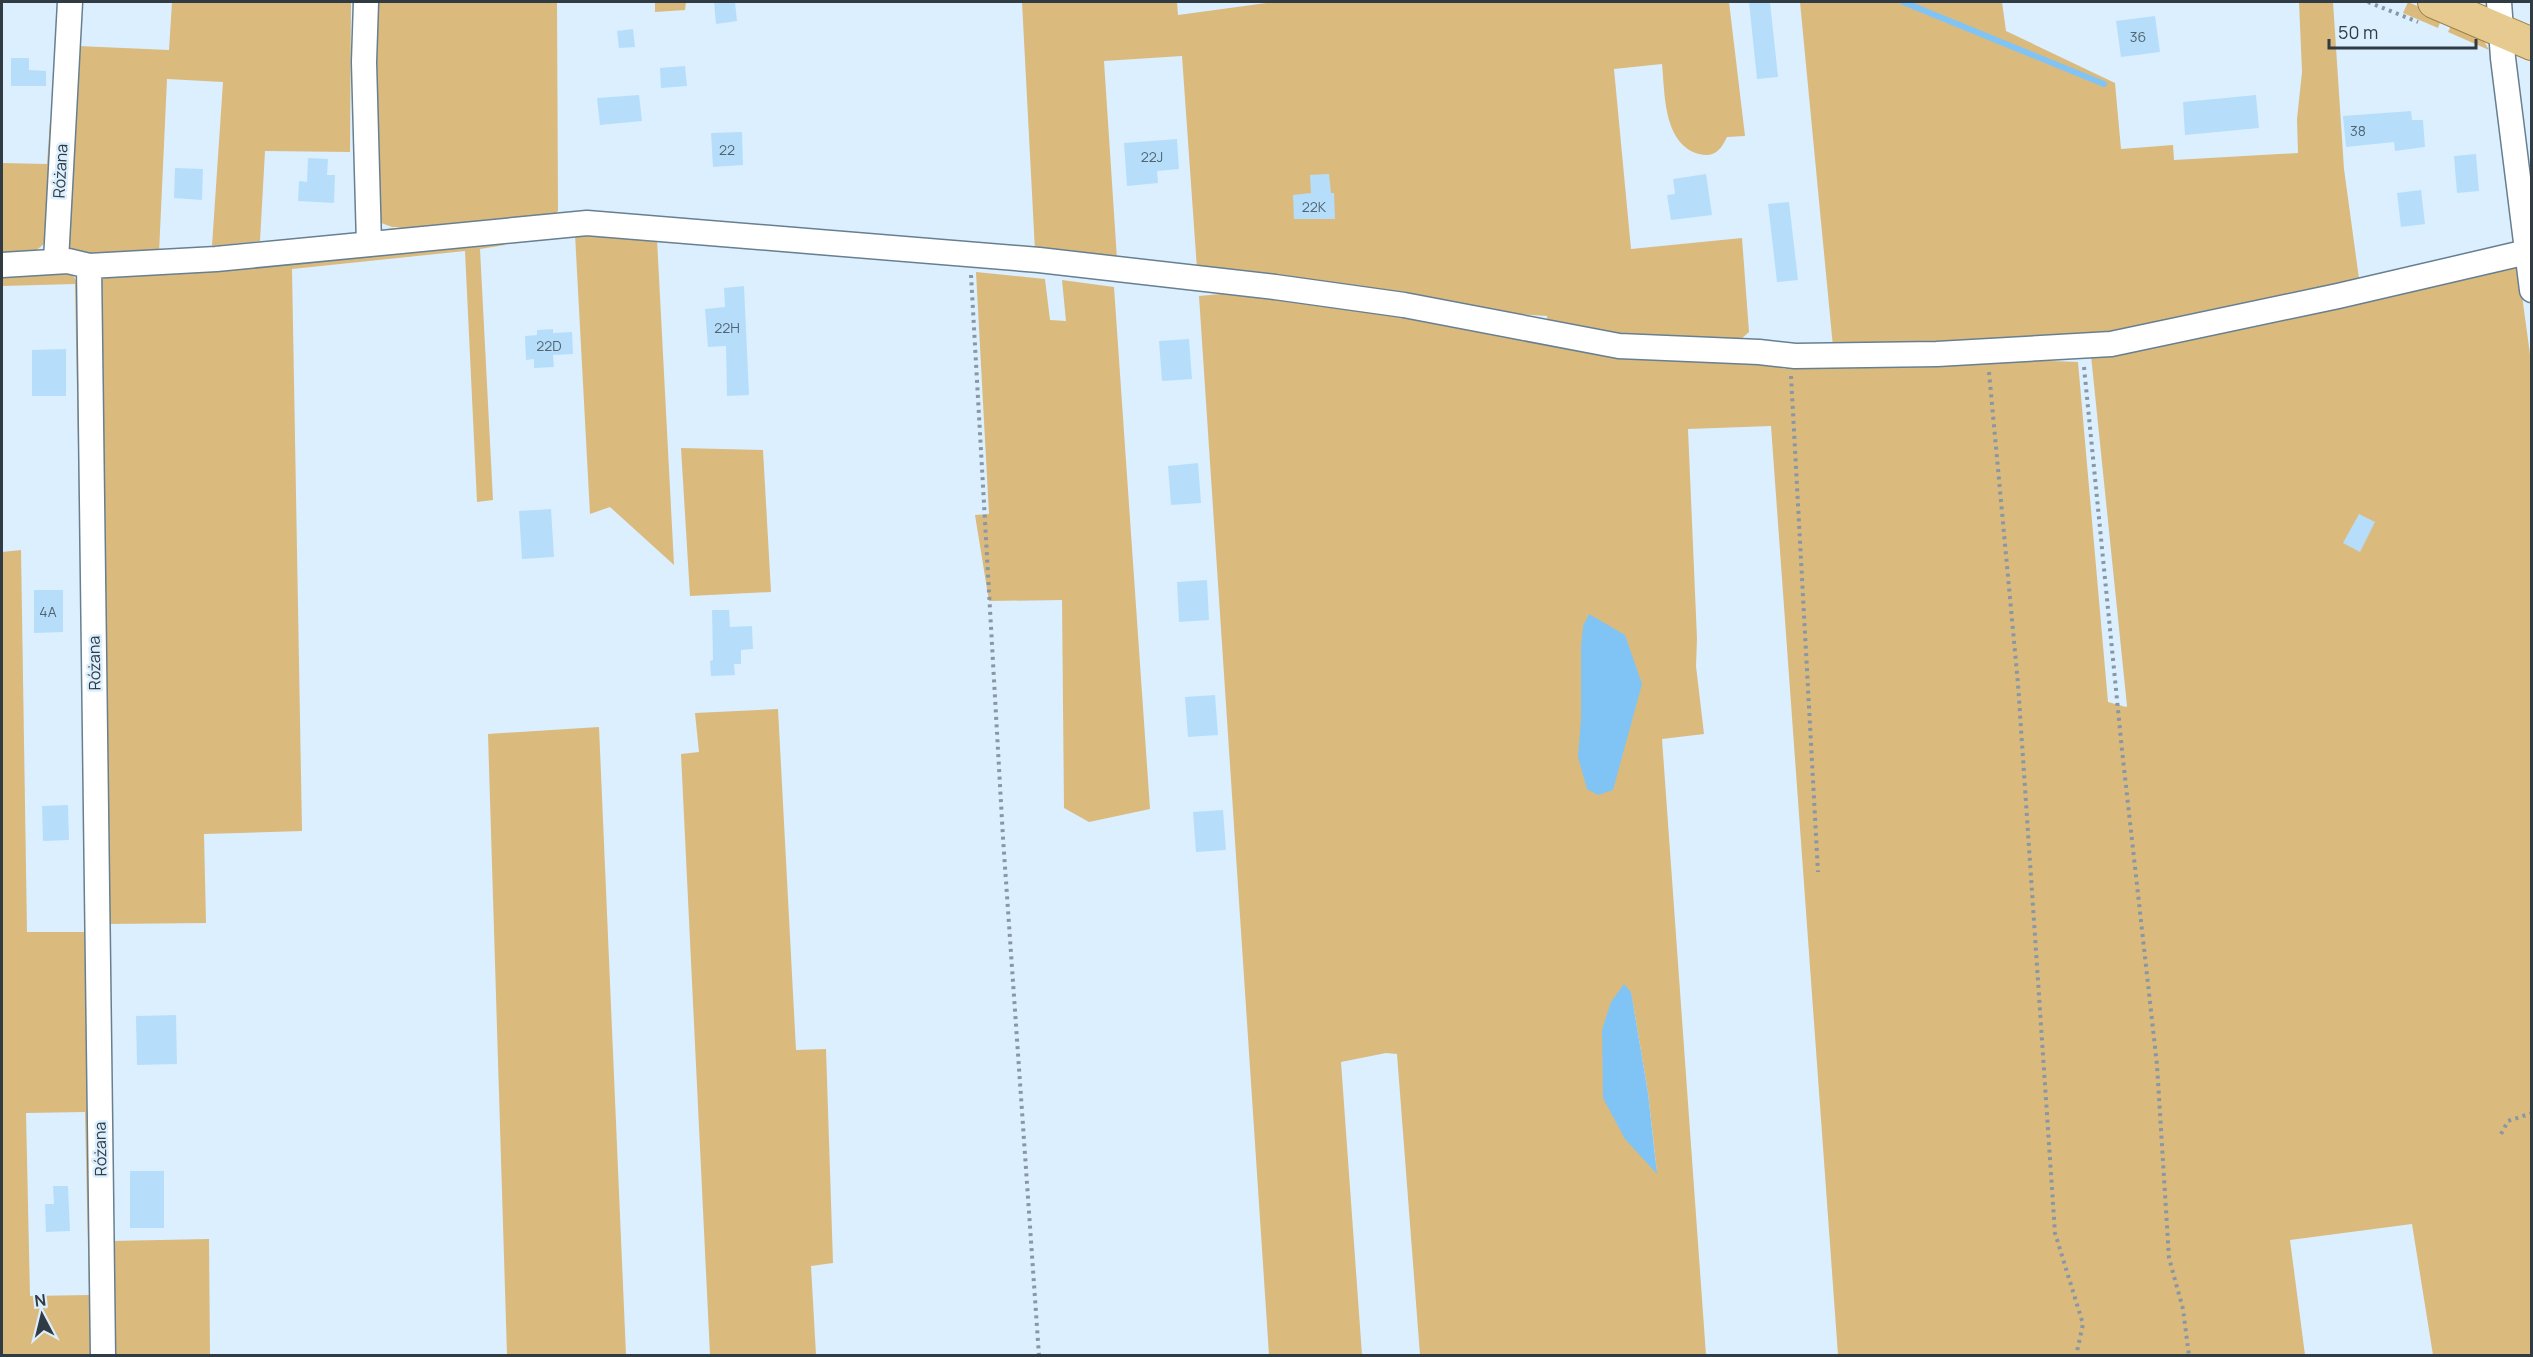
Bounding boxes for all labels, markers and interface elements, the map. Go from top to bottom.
scale bar [2329,12,2476,50]
text: 50 m [2338,20,2378,44]
house number: 36 [2130,27,2146,46]
house number: 38 [2350,121,2366,140]
house number: 22 [719,140,735,159]
street label: Różana [48,143,72,199]
house number: 22J [1141,147,1163,166]
house number: 22K [1302,197,1327,216]
house number: 22H [714,318,740,337]
house number: 22D [536,336,562,355]
house number: 4A [39,602,57,621]
street label: Różana [83,636,105,690]
street label: Różana [89,1122,111,1176]
north arrow [12,1285,72,1345]
text: N [33,1288,47,1312]

